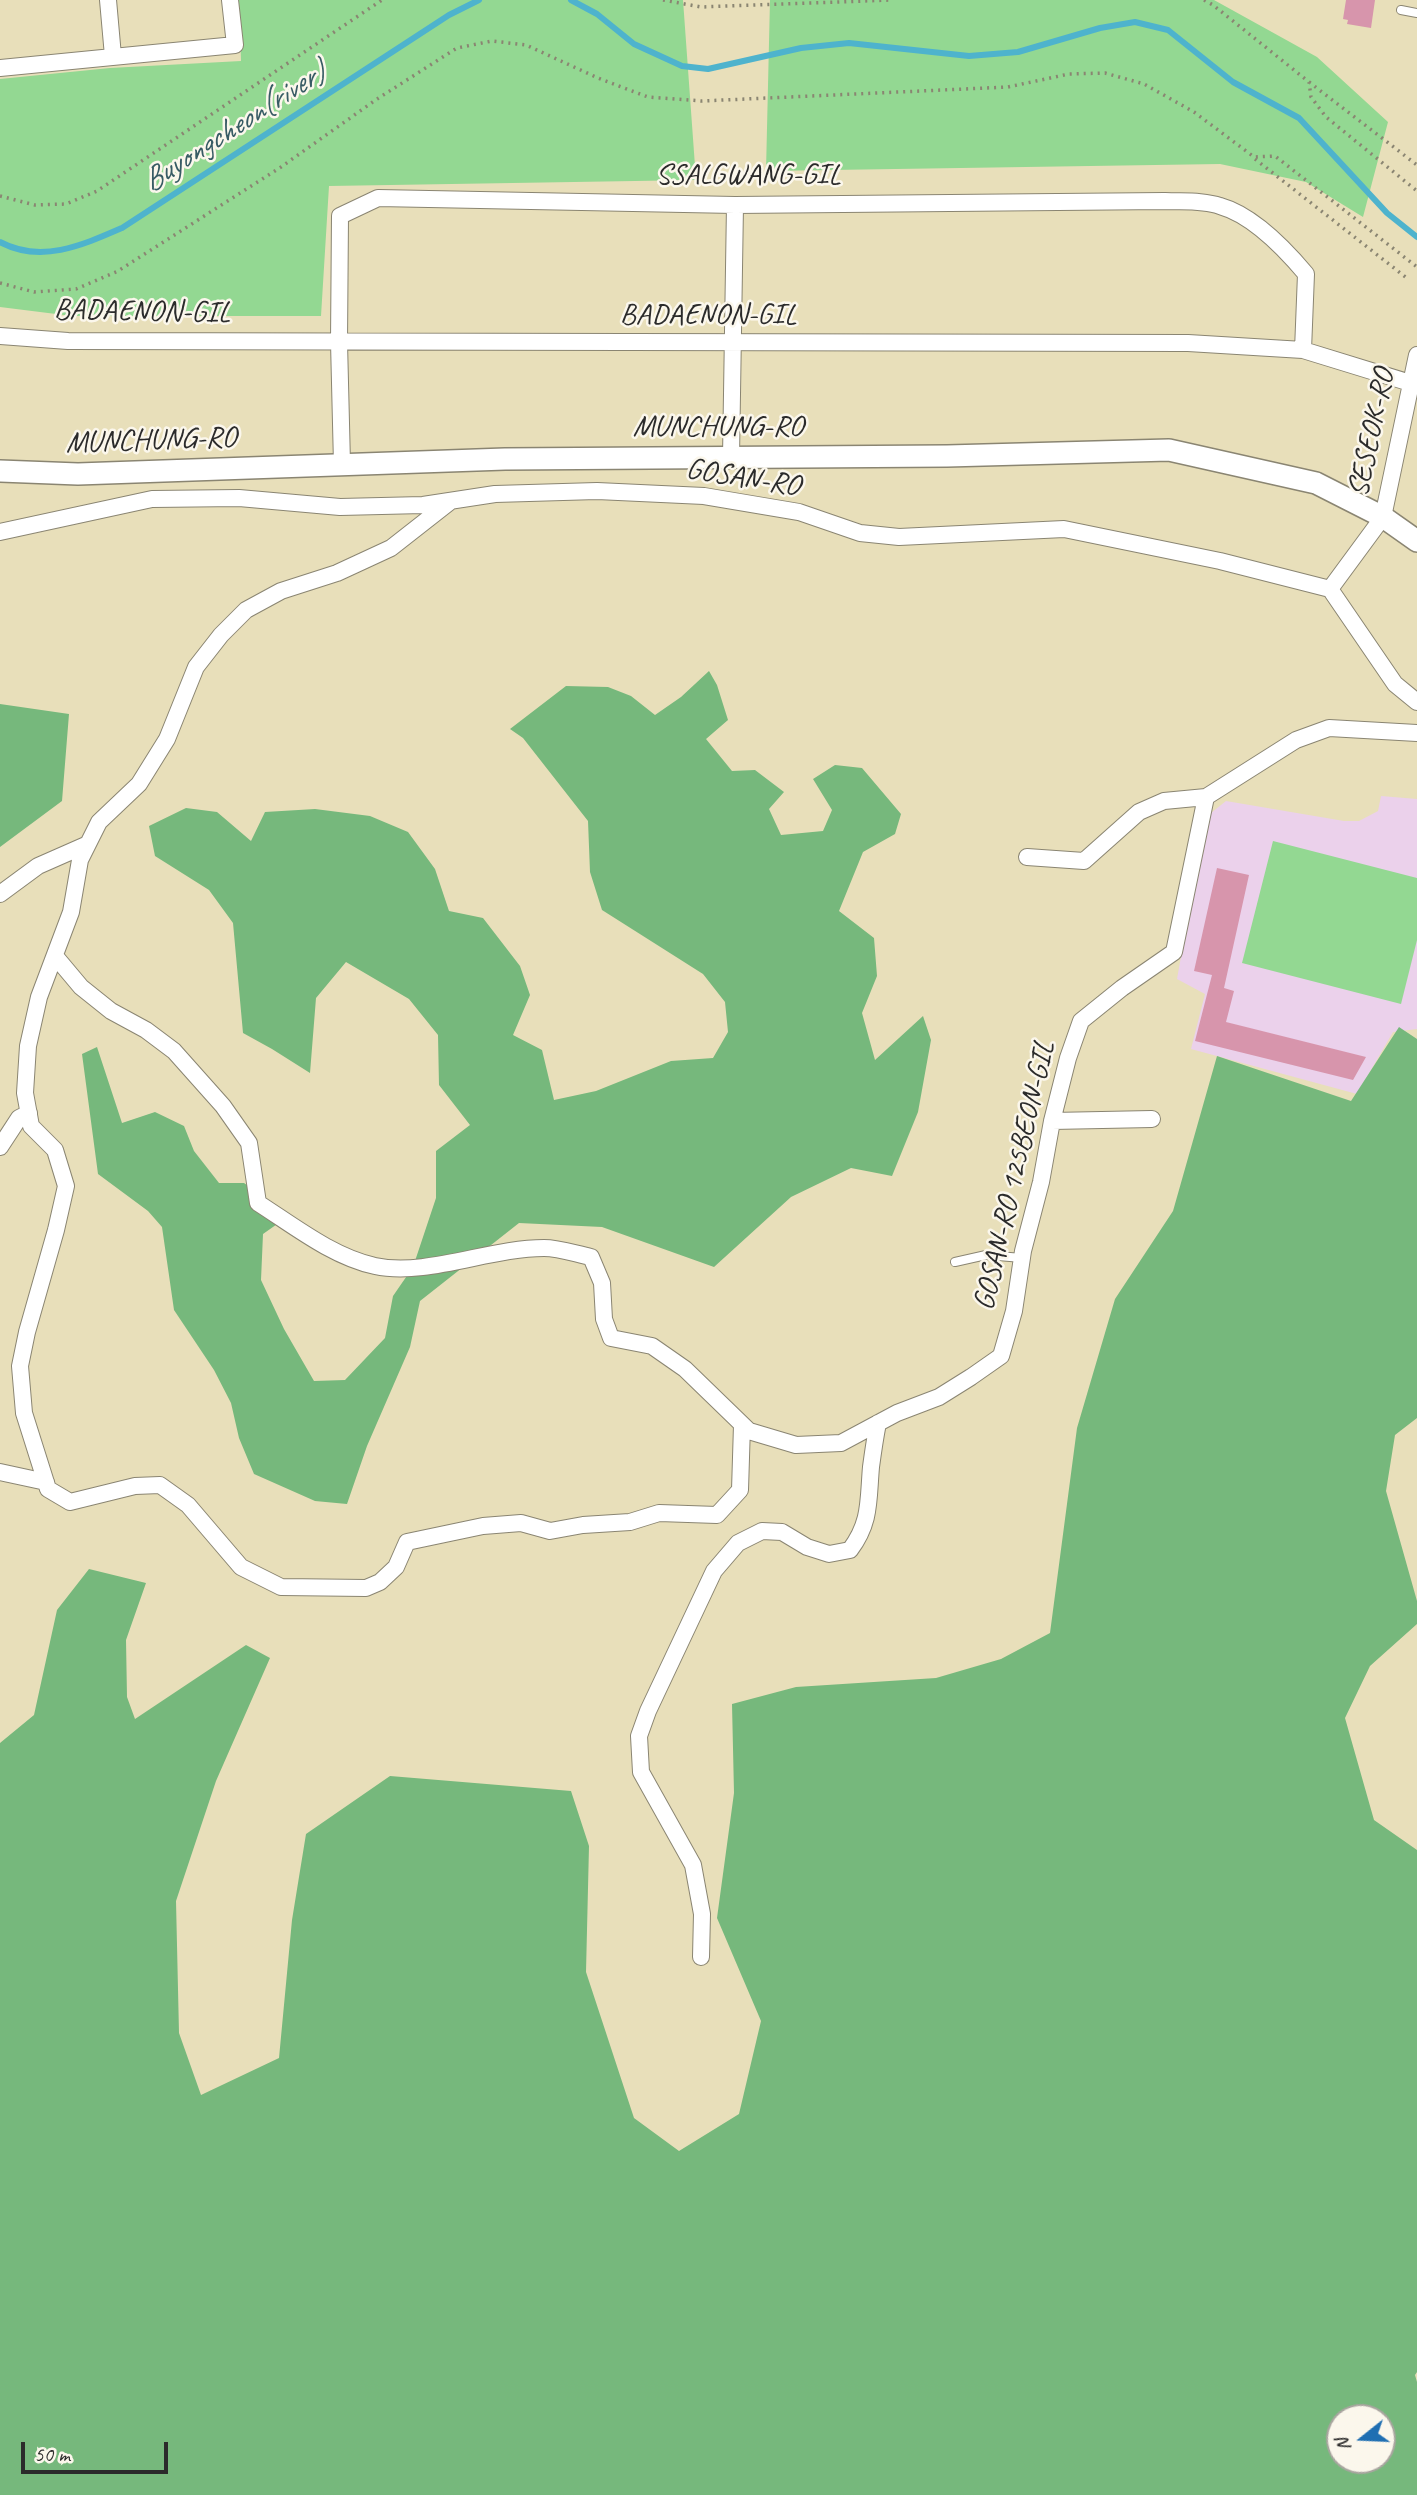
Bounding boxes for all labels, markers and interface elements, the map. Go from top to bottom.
water label: Buyongcheon(river) [136,55,332,201]
street label: SSALGWANG-GIL [655,157,841,193]
street label: BADAENON-GIL [53,292,231,332]
street label: BADAENON-GIL [620,297,796,333]
street label: SESEOK-RO [1341,366,1403,500]
street label: MUNCHUNG-RO [633,409,803,445]
street label: MUNCHUNG-RO [65,420,237,462]
street label: GOSAN-RO [684,451,802,505]
street label: GOSAN-RO 125BEON-GIL [967,1038,1063,1314]
north arrow [1326,2404,1396,2474]
scale bar [24,2428,172,2472]
text: N [1330,2436,1356,2454]
text: 50 m [34,2441,70,2467]

